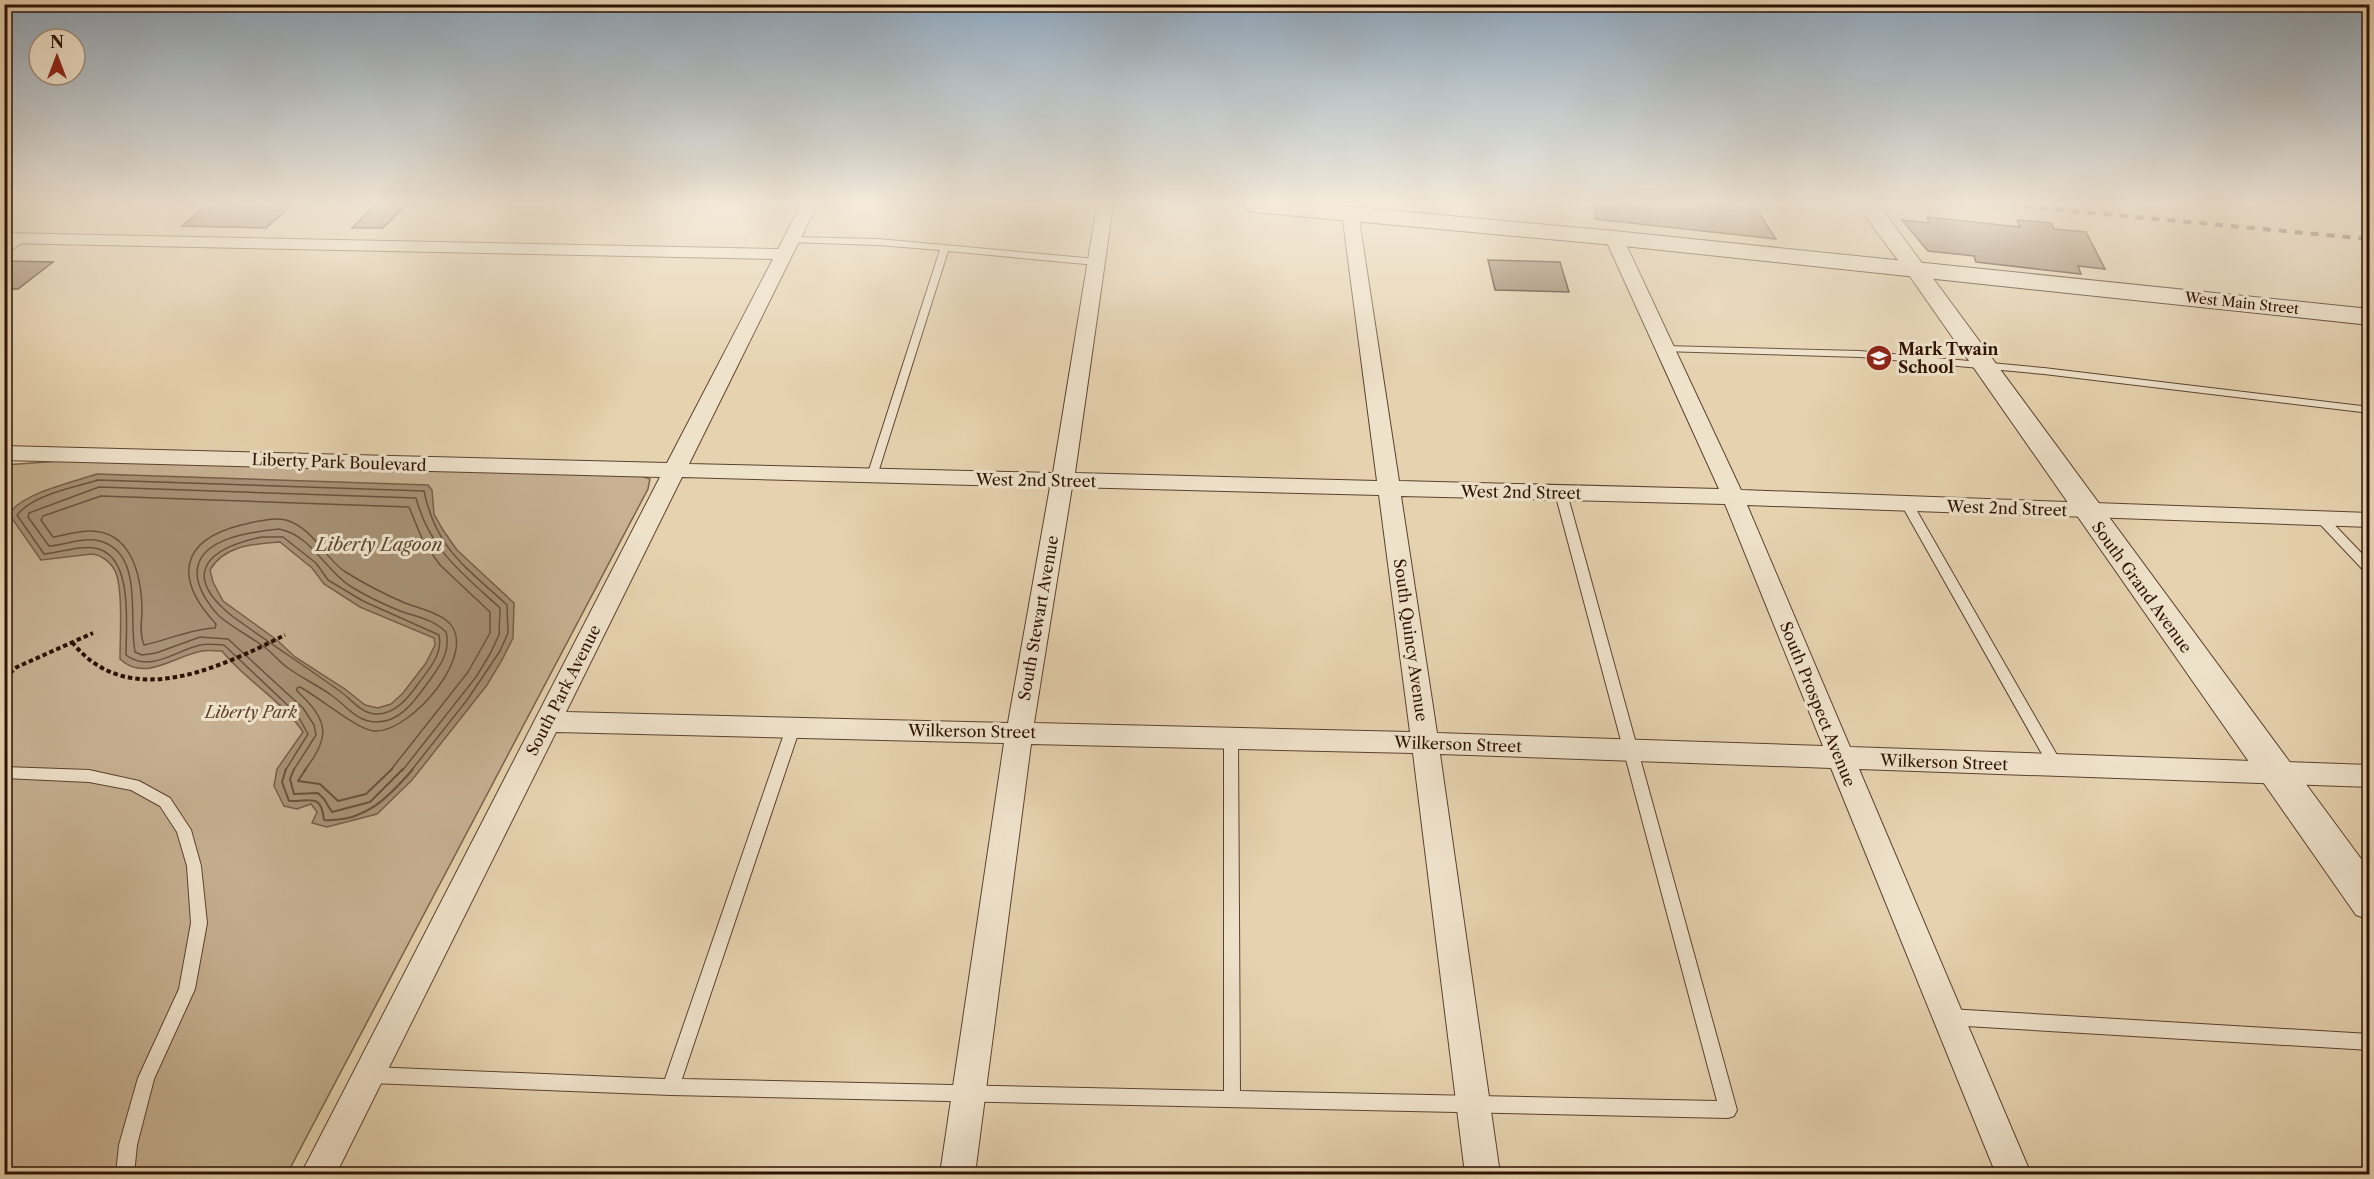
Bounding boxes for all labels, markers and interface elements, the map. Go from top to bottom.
north arrow [27,27,87,87]
text: N [50,32,64,52]
street label: West Main Street [2183,288,2300,318]
place label: Mark Twain School [1898,339,1999,377]
school or university icon: Mark Twain School [1864,343,1894,373]
street label: Liberty Park Boulevard [251,449,427,475]
street label: West 2nd Street [975,469,1097,491]
street label: West 2nd Street [1460,481,1582,503]
street label: West 2nd Street [1945,496,2068,520]
street label: South Grand Avenue [2088,517,2196,657]
water label: Liberty Lagoon [314,534,442,556]
street label: South Stewart Avenue [1014,534,1062,702]
street label: South Quincy Avenue [1390,557,1432,723]
street label: South Prospect Avenue [1776,618,1860,790]
street label: South Park Avenue [521,621,605,759]
park label: Liberty Park [203,702,298,722]
street label: Wilkerson Street [907,720,1036,742]
street label: Wilkerson Street [1393,732,1523,756]
street label: Wilkerson Street [1879,750,2009,774]

